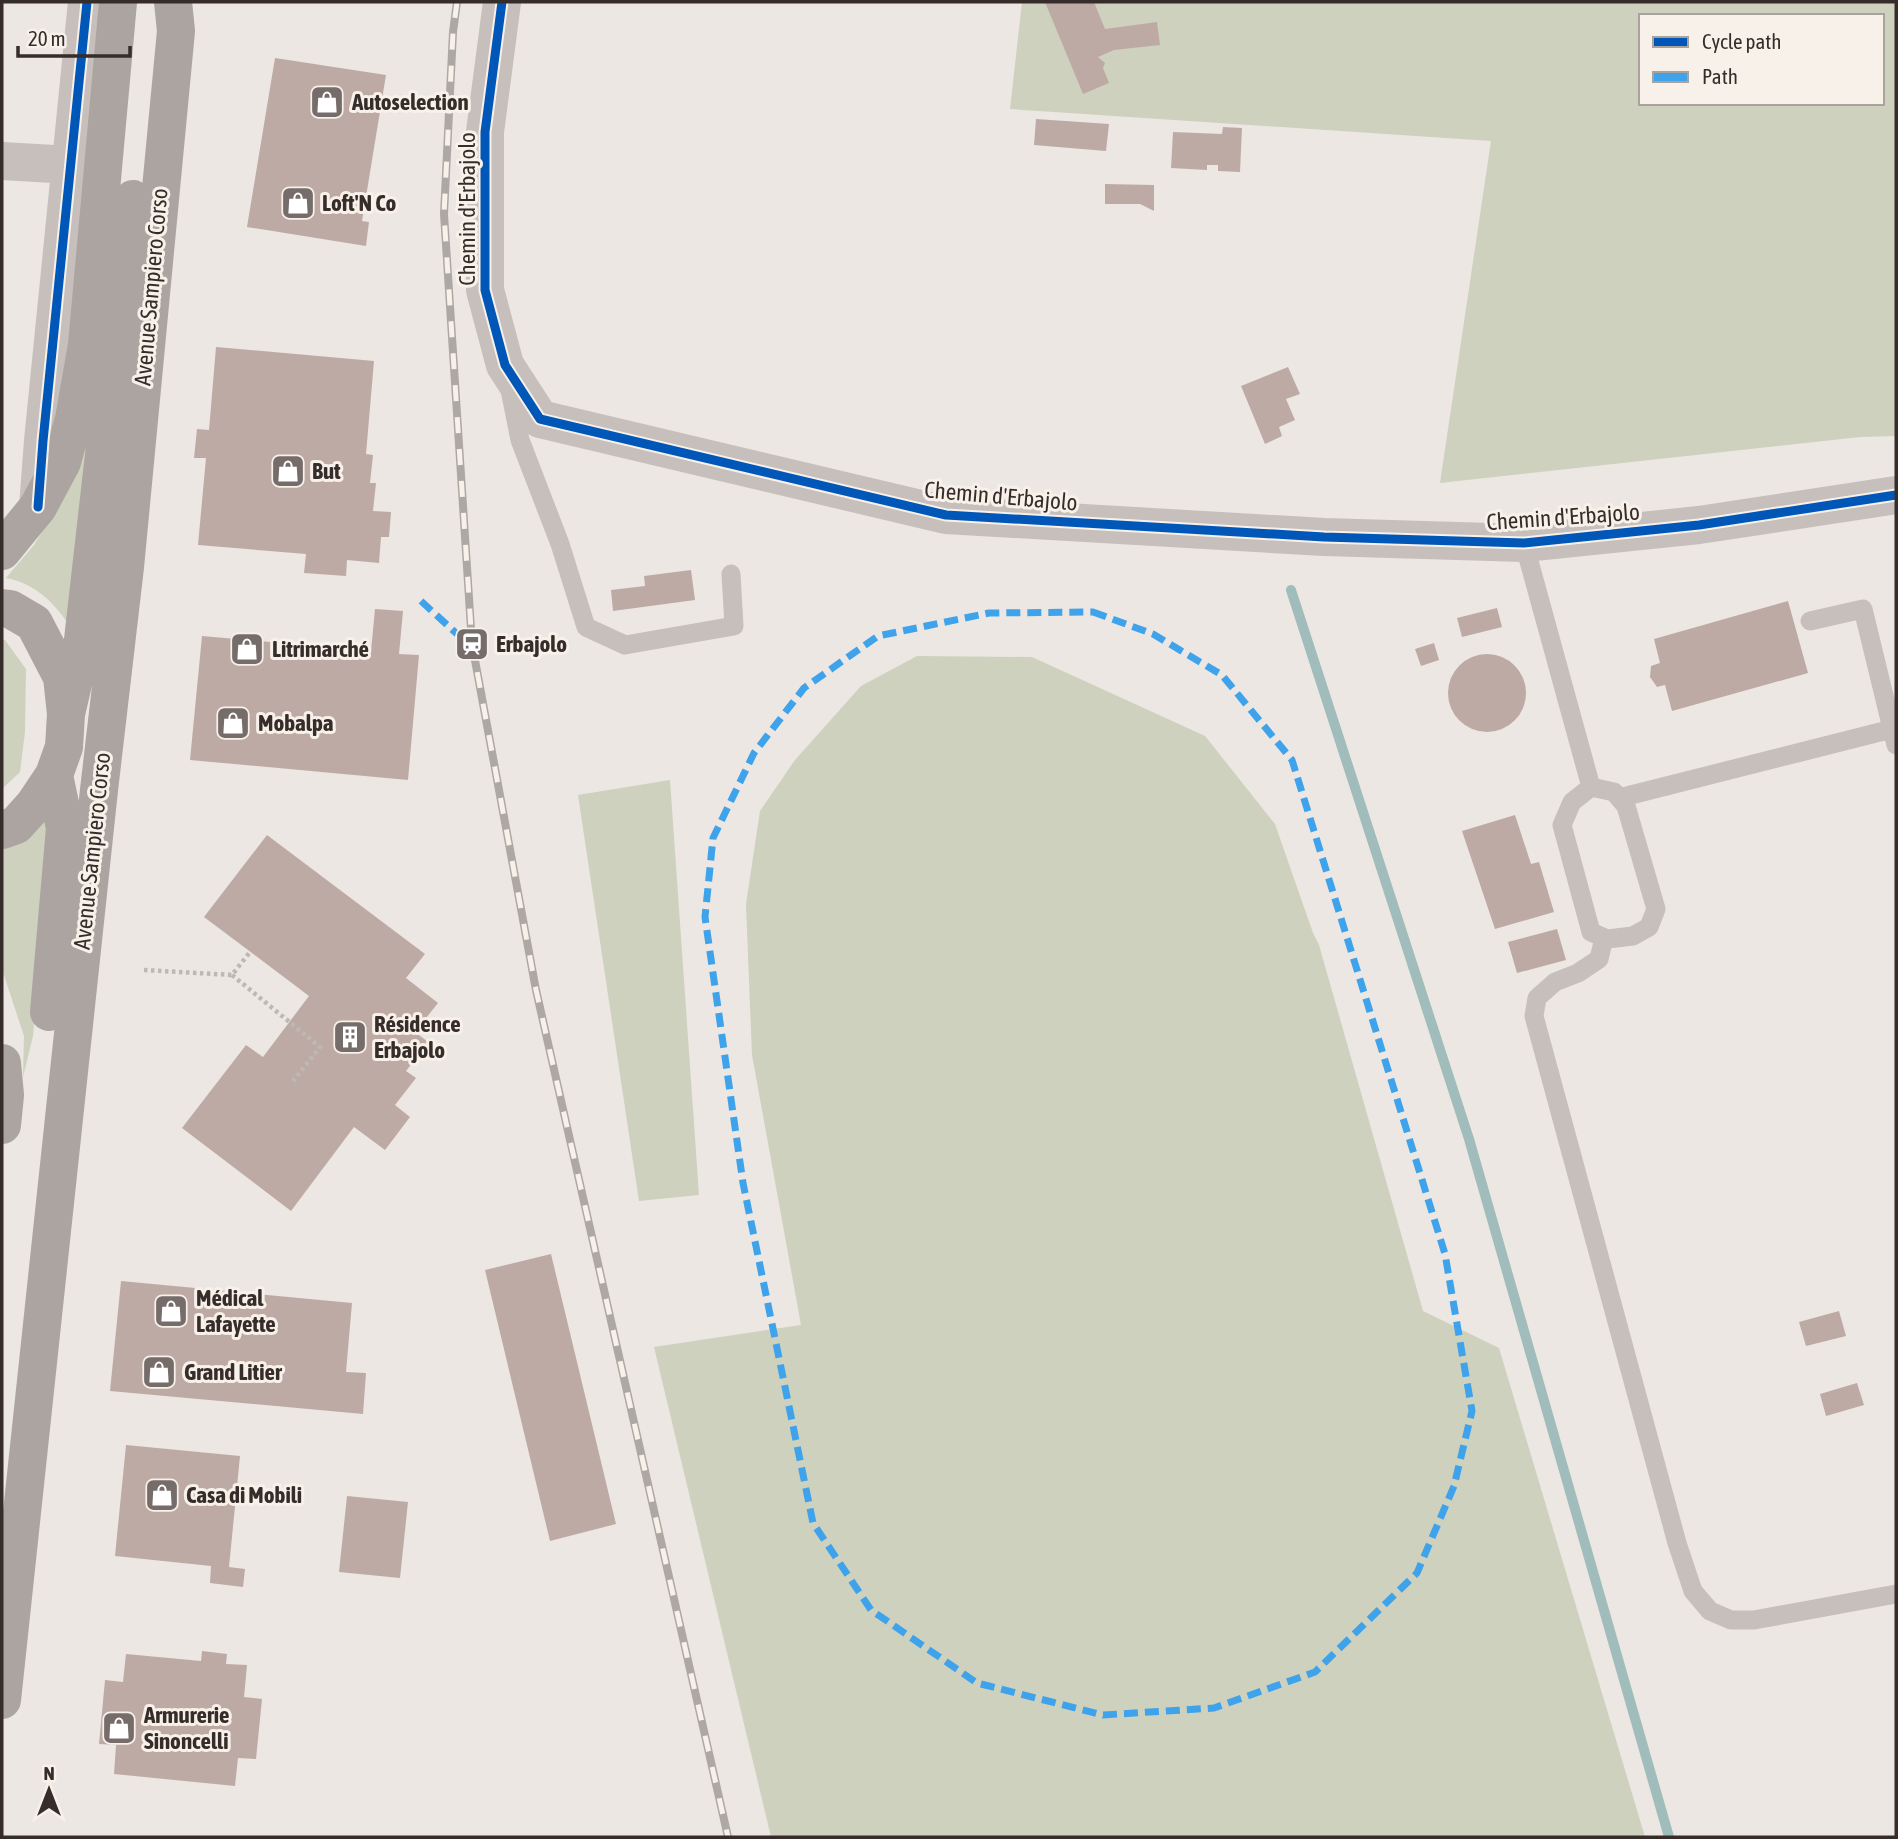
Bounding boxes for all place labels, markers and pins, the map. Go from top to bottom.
shop icon: Autoselection [308,83,346,121]
place label: Autoselection [351,89,469,115]
shop icon: Loft'N Co [279,184,317,222]
place label: Loft'N Co [322,190,397,216]
shop icon: But [269,452,307,490]
place label: But [312,458,341,484]
station icon: Erbajolo [453,625,491,663]
shop icon: Litrimarché [228,630,266,668]
place label: Erbajolo [496,631,567,657]
place label: Litrimarché [272,636,369,662]
shop icon: Mobalpa [214,704,252,742]
place label: Mobalpa [258,710,334,736]
place label: Résidence Erbajolo [374,1011,461,1063]
building icon: Résidence Erbajolo [331,1018,369,1056]
place label: Médical Lafayette [196,1285,276,1337]
shop icon: Médical Lafayette [152,1292,190,1330]
shop icon: Grand Litier [140,1353,178,1391]
place label: Grand Litier [184,1359,283,1385]
shop icon: Casa di Mobili [143,1476,181,1514]
place label: Casa di Mobili [186,1482,302,1508]
place label: Armurerie Sinoncelli [143,1702,229,1754]
shop icon: Armurerie Sinoncelli [100,1709,138,1747]

